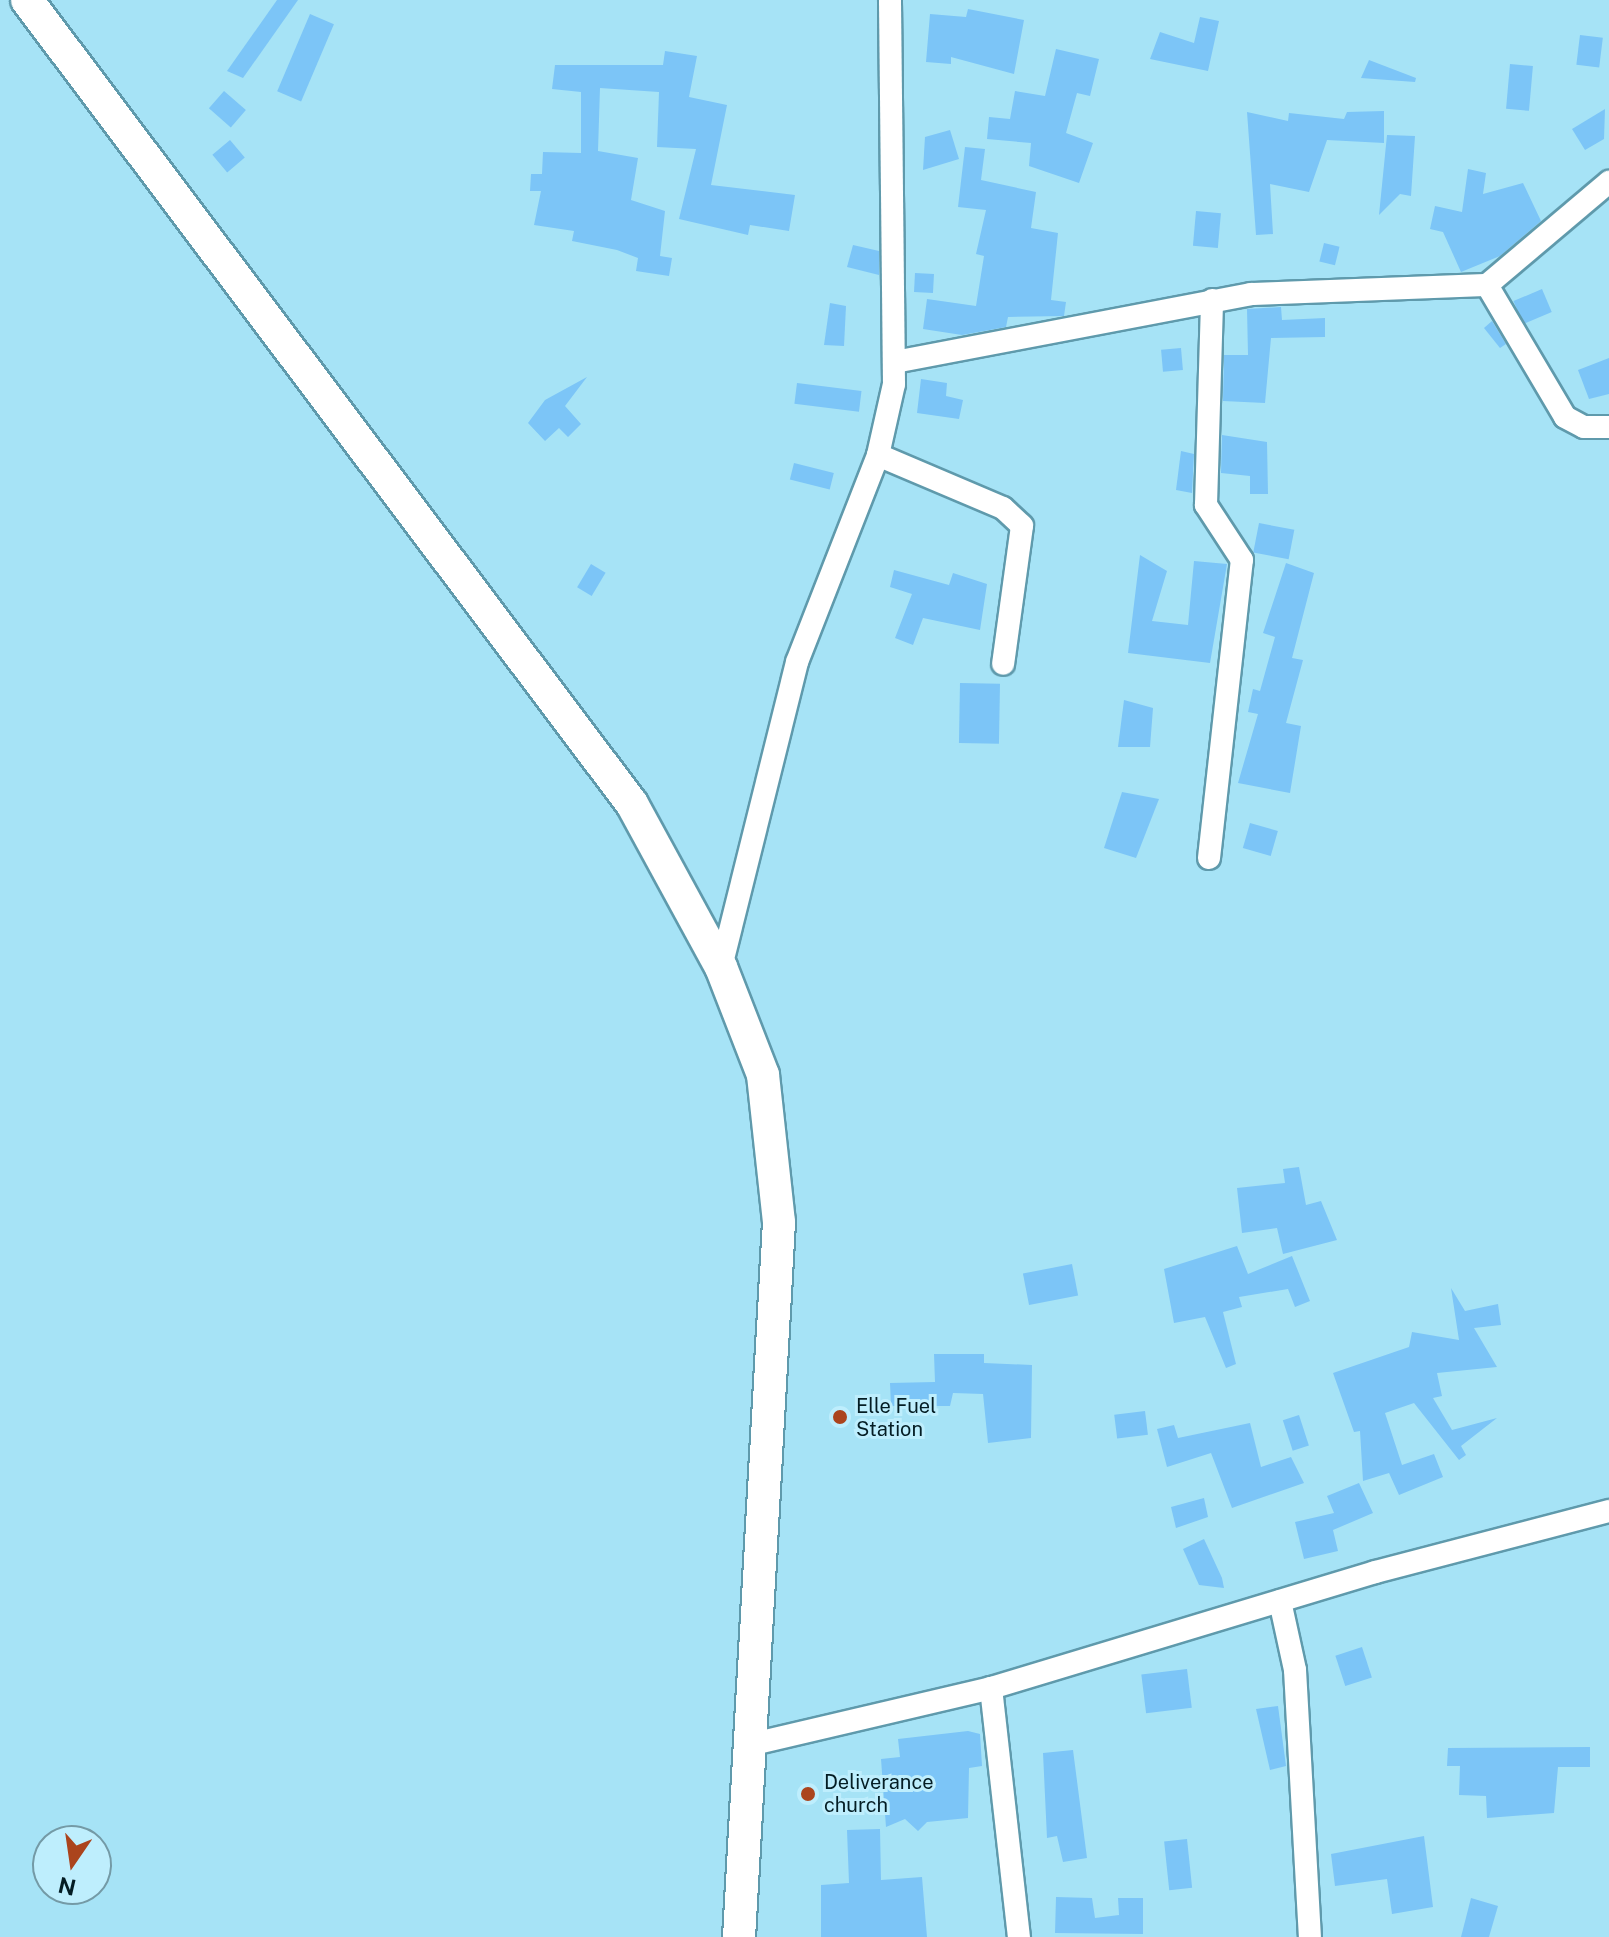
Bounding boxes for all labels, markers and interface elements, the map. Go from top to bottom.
place label: Elle Fuel Station [856,1394,936,1441]
marker: Elle Fuel Station [831,1408,849,1426]
place label: Deliverance church [824,1770,934,1817]
marker: Deliverance church [799,1785,817,1803]
north arrow [32,1825,112,1905]
text: N [56,1872,78,1901]

